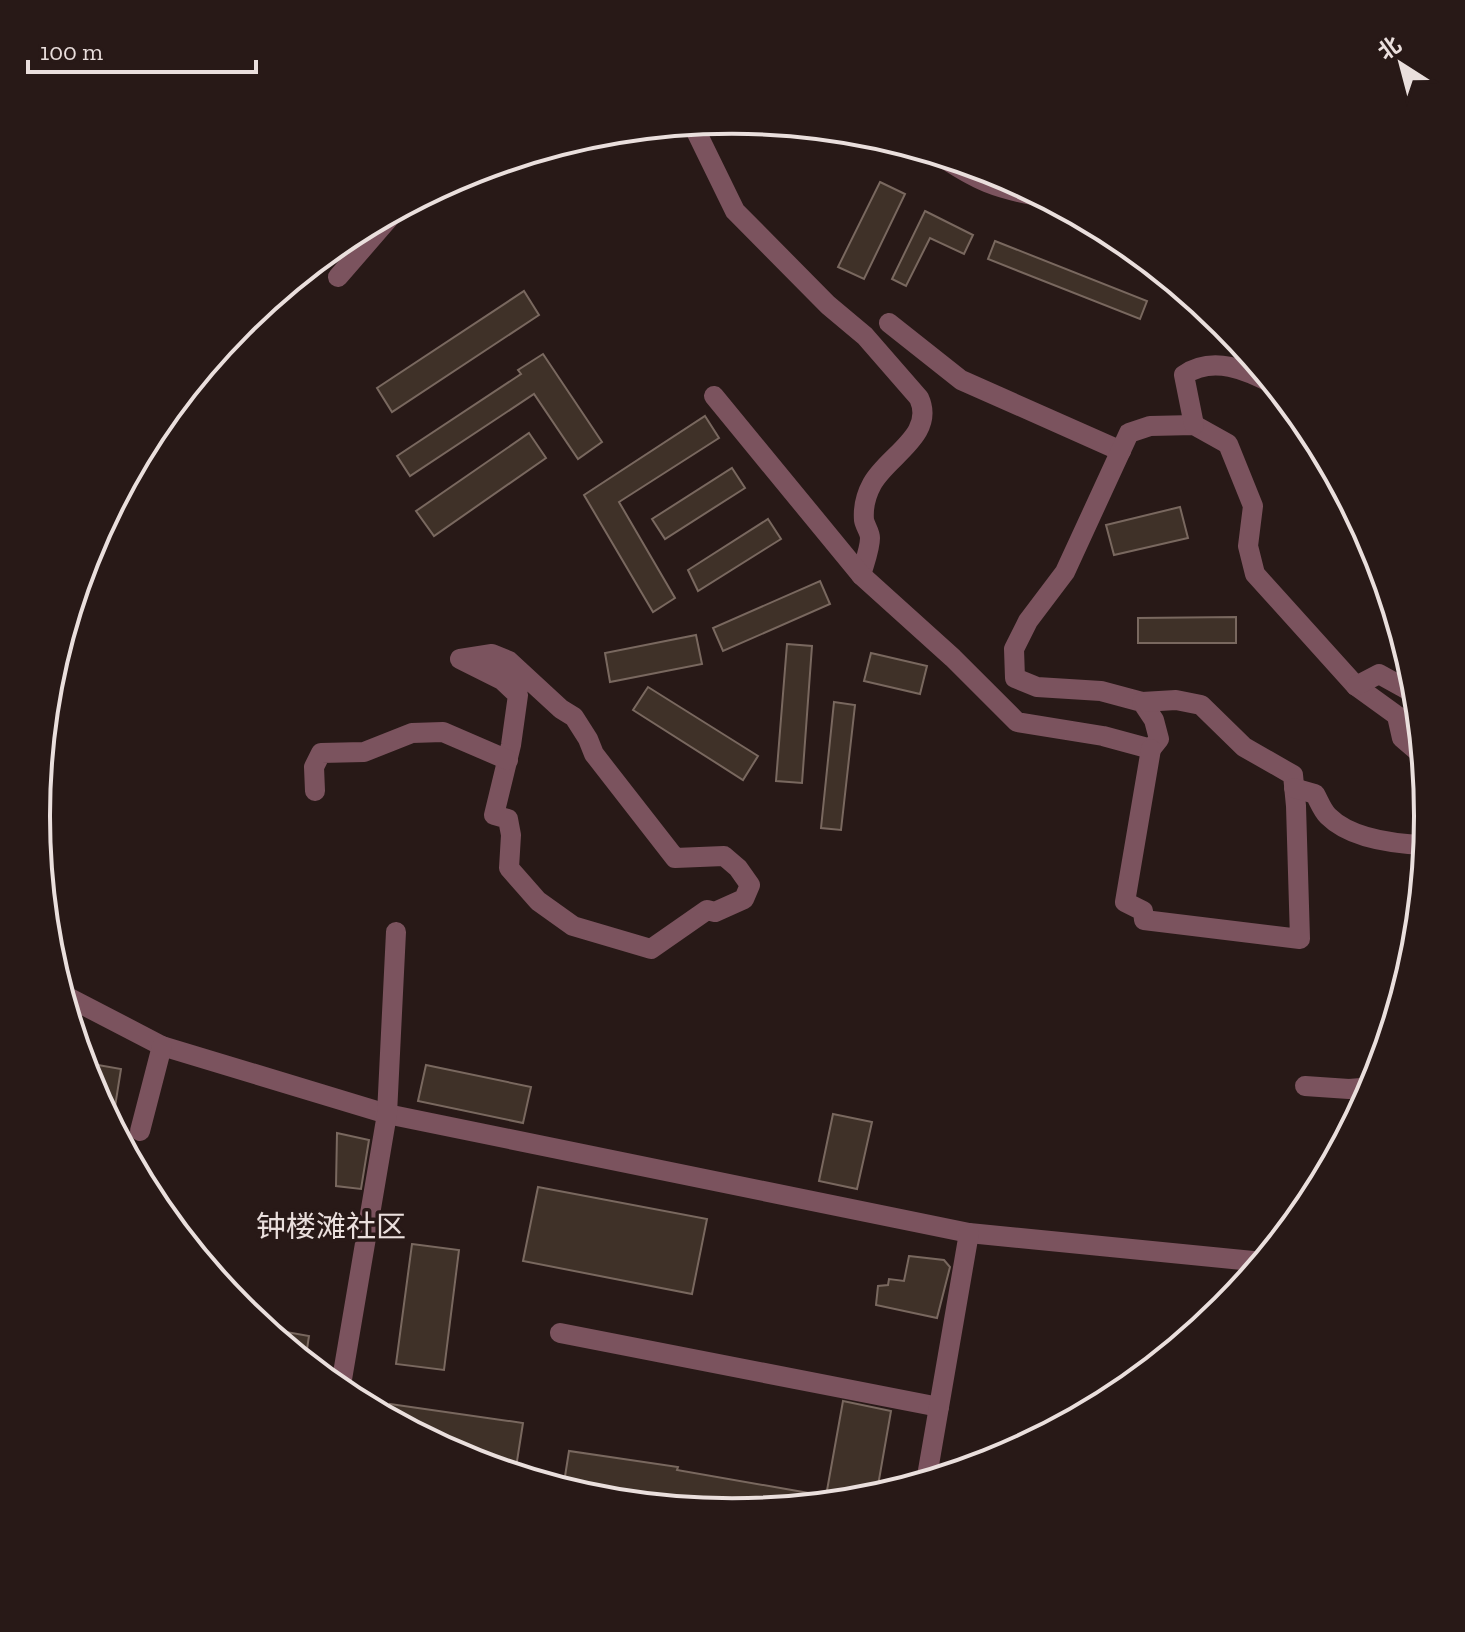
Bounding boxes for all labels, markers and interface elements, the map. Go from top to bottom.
scale bar [28,24,256,74]
north arrow [1361,24,1441,104]
text: 北 [1373,31,1406,66]
text: 100 m [40,37,103,66]
district label: 钟楼滩社区 [256,1209,406,1245]

